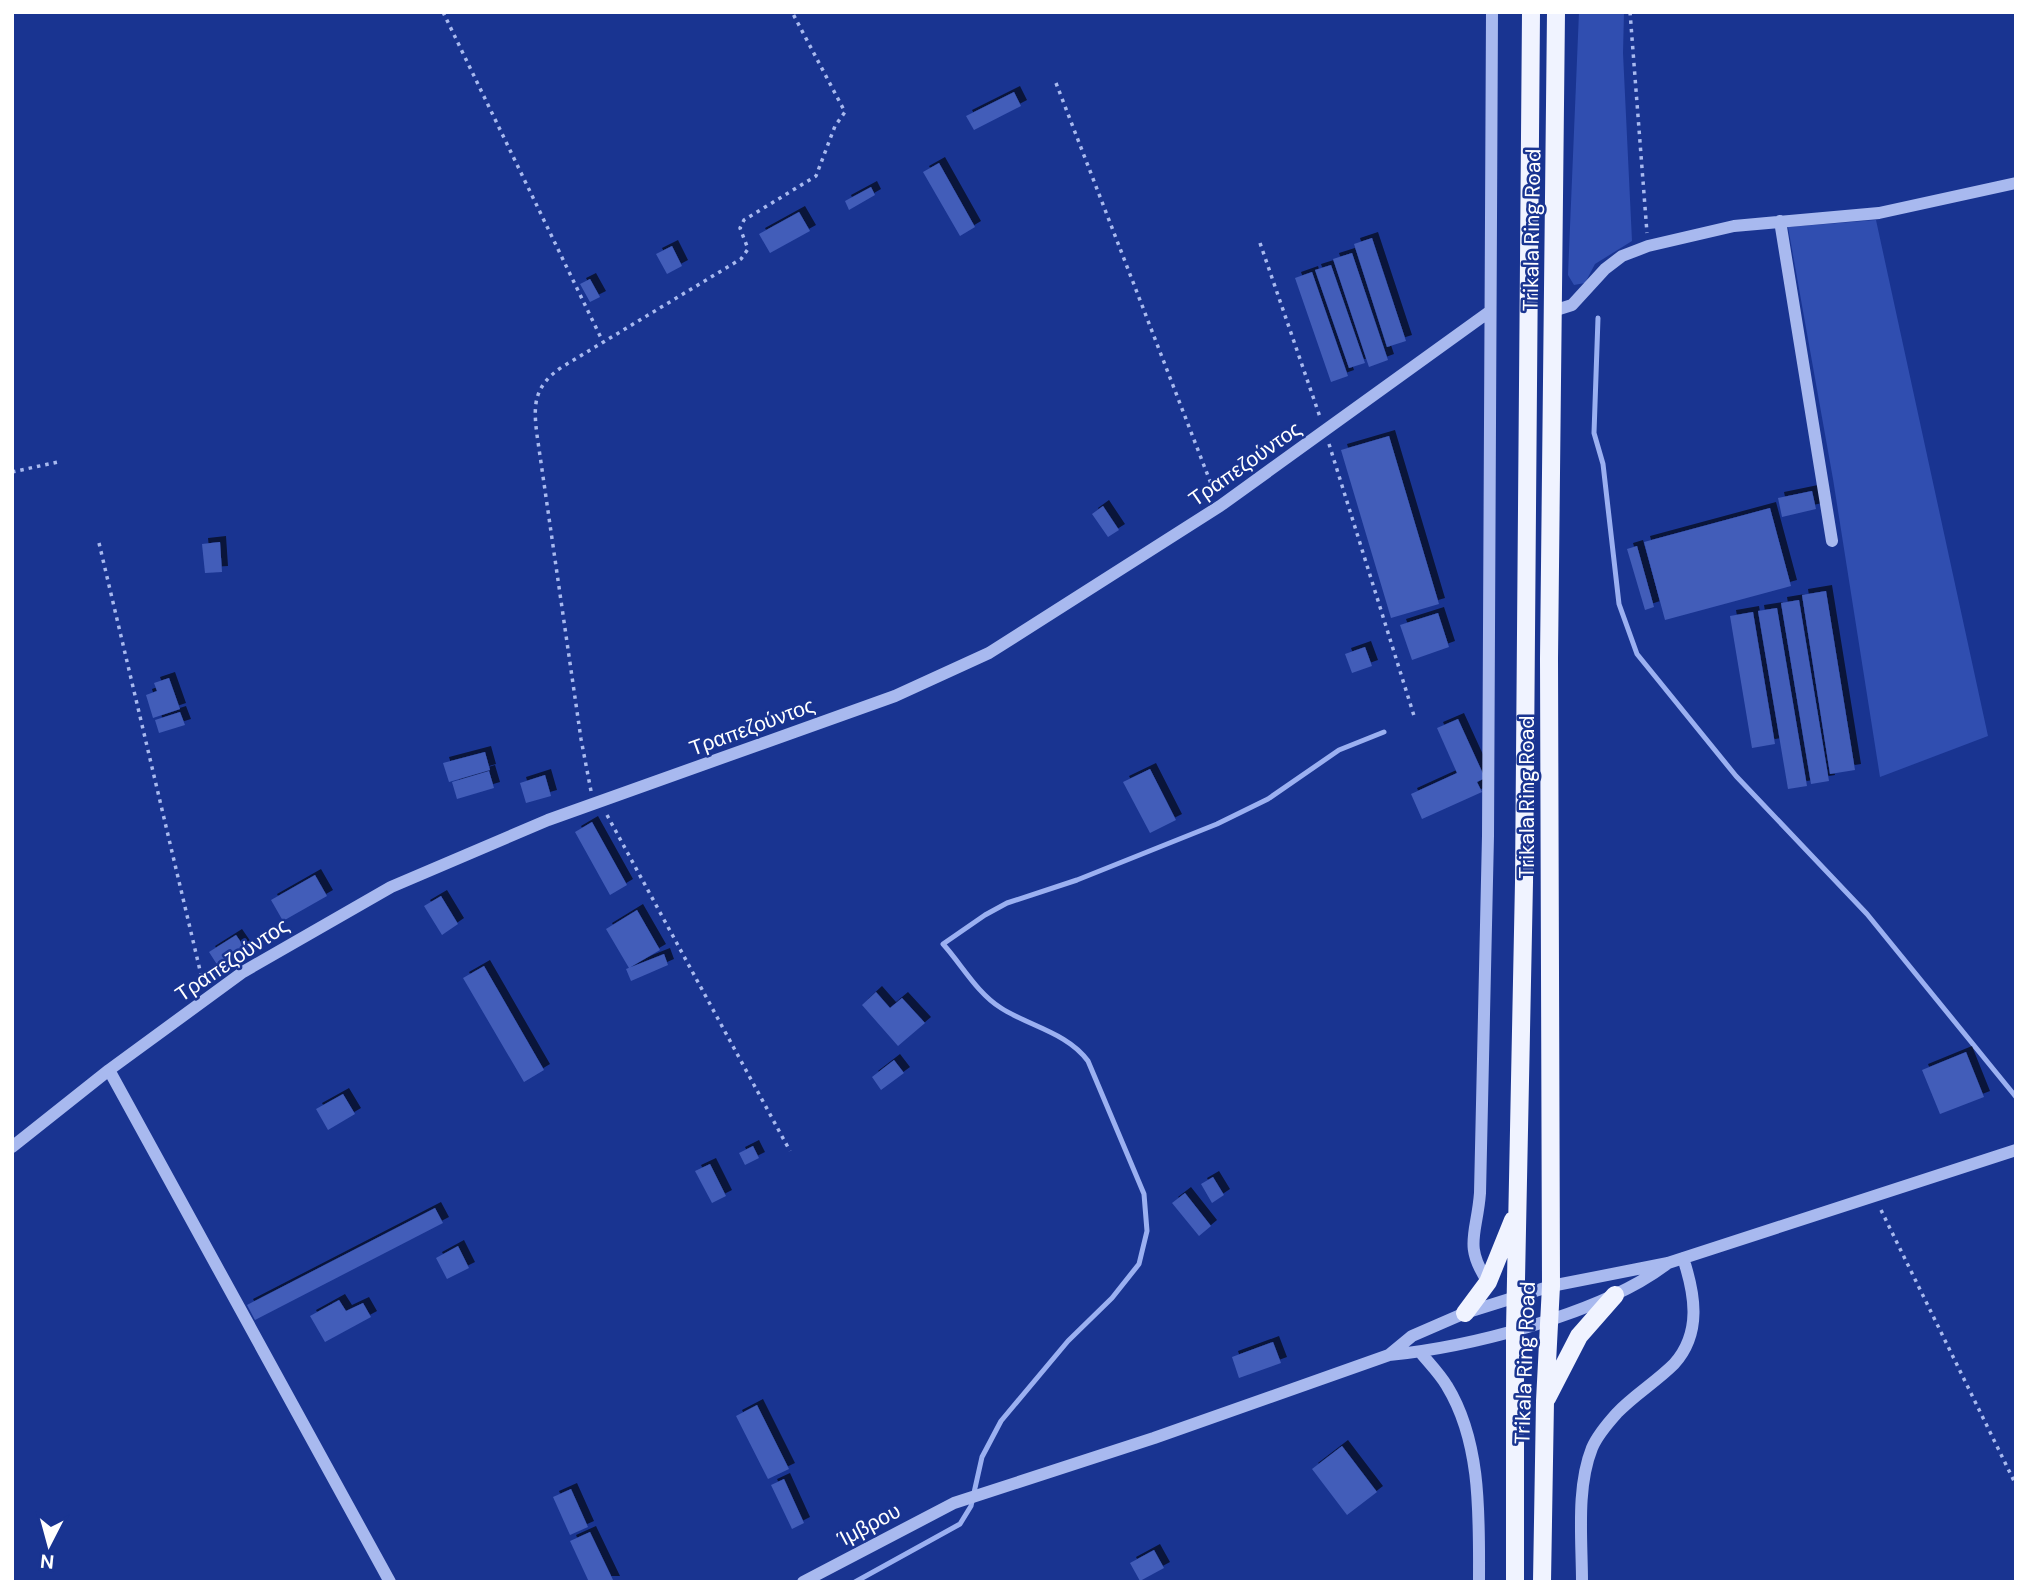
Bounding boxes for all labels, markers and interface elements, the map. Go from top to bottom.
street label: Trikala Ring Road [1517,148,1547,312]
street label: Τραπεζούντος [1183,415,1307,513]
street label: Τραπεζούντος [686,691,818,763]
street label: Trikala Ring Road [1513,716,1541,878]
street label: Τραπεζούντος [170,912,294,1008]
street label: Trikala Ring Road [1508,1281,1542,1445]
street label: Ίμβρου [832,1497,905,1554]
north arrow [14,1510,84,1580]
text: N [39,1548,55,1575]

